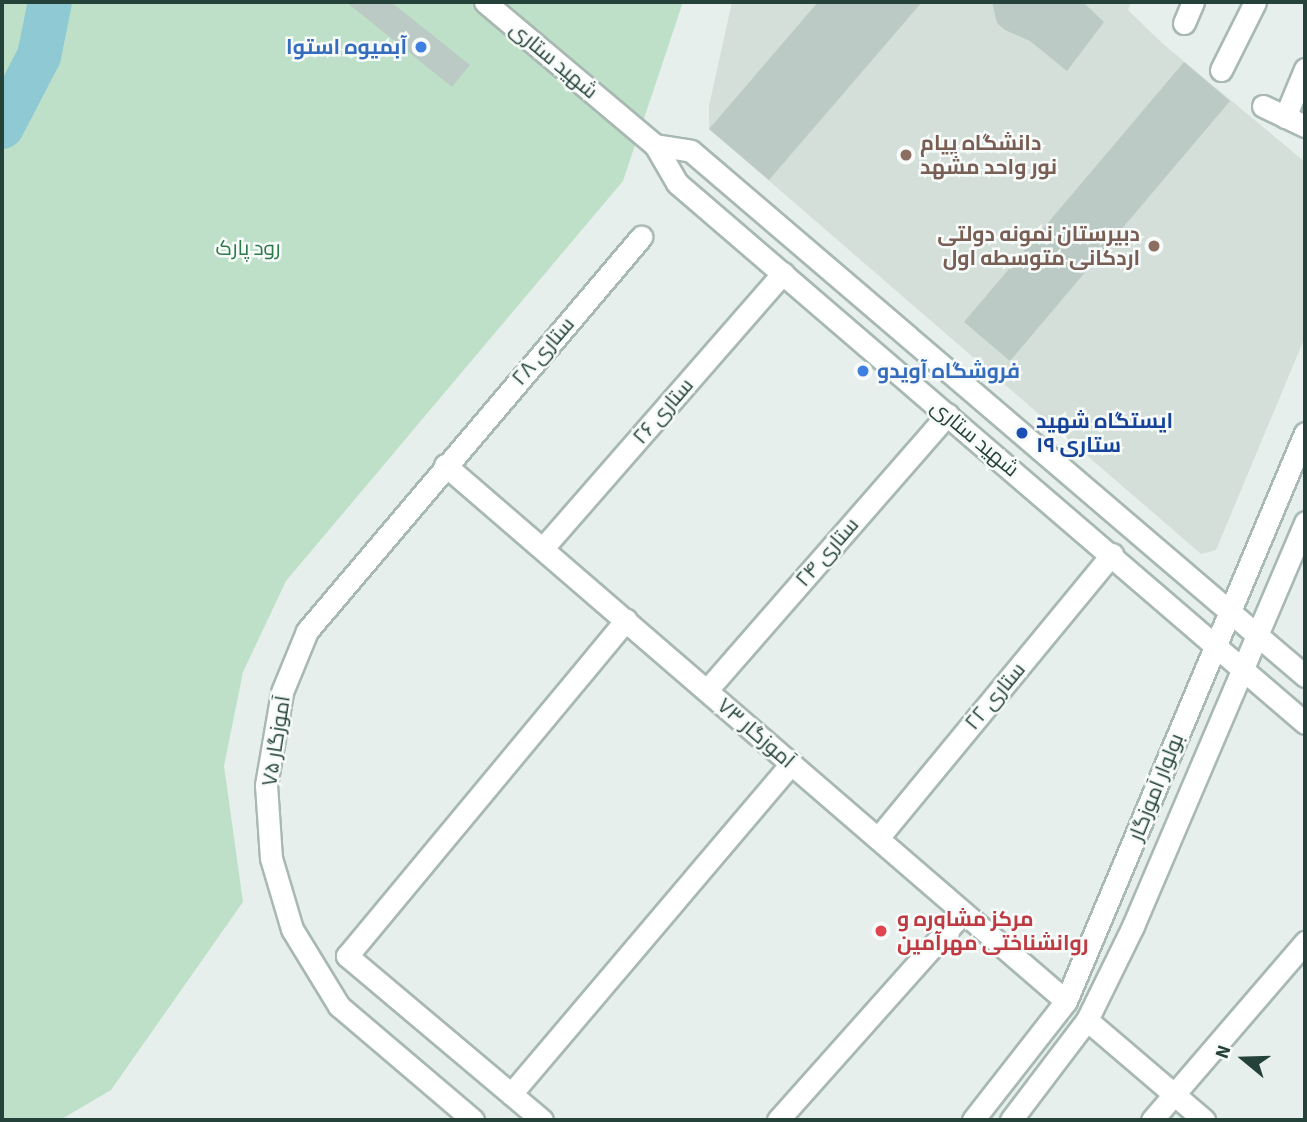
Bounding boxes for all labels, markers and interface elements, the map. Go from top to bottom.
street label: شهید ستاری [505,16,603,104]
place label: آبمیوه استوا [286,34,407,60]
marker: آبمیوه استوا [413,39,429,55]
place label: دانشگاه پیام نور واحد مشهد [920,130,1057,180]
marker: دانشگاه پیام نور واحد مشهد [898,147,914,163]
place label: دبیرستان نمونه دولتی اردکانی متوسطه اول [937,221,1140,271]
park label: رود پارک [215,235,281,261]
marker: دبیرستان نمونه دولتی اردکانی متوسطه اول [1146,238,1162,254]
street label: ستاری ۲۸ [506,312,580,390]
place label: فروشگاه آويدو [877,358,1020,384]
marker: فروشگاه آويدو [855,363,871,379]
street label: ستاری ۲۶ [627,373,699,449]
street label: شهید ستاری [926,394,1024,482]
place label: ایستگاه شهید ستاری ۱۹ [1036,408,1173,458]
marker: ایستگاه شهید ستاری ۱۹ [1014,425,1030,441]
street label: ستاری ۲۴ [790,512,864,592]
street label: ستاری ۲۲ [960,657,1030,735]
street label: ۷۳ آموزگار [712,693,800,773]
street label: آموزگار ۷۵ [256,694,296,788]
street label: بولوار آموزگار [1123,730,1189,844]
place label: مرکز مشاوره و روانشناختی مهرآمین [897,906,1089,956]
marker: مرکز مشاوره و روانشناختی مهرآمین [871,921,891,941]
north arrow [1209,1024,1279,1094]
text: N [1209,1042,1238,1062]

